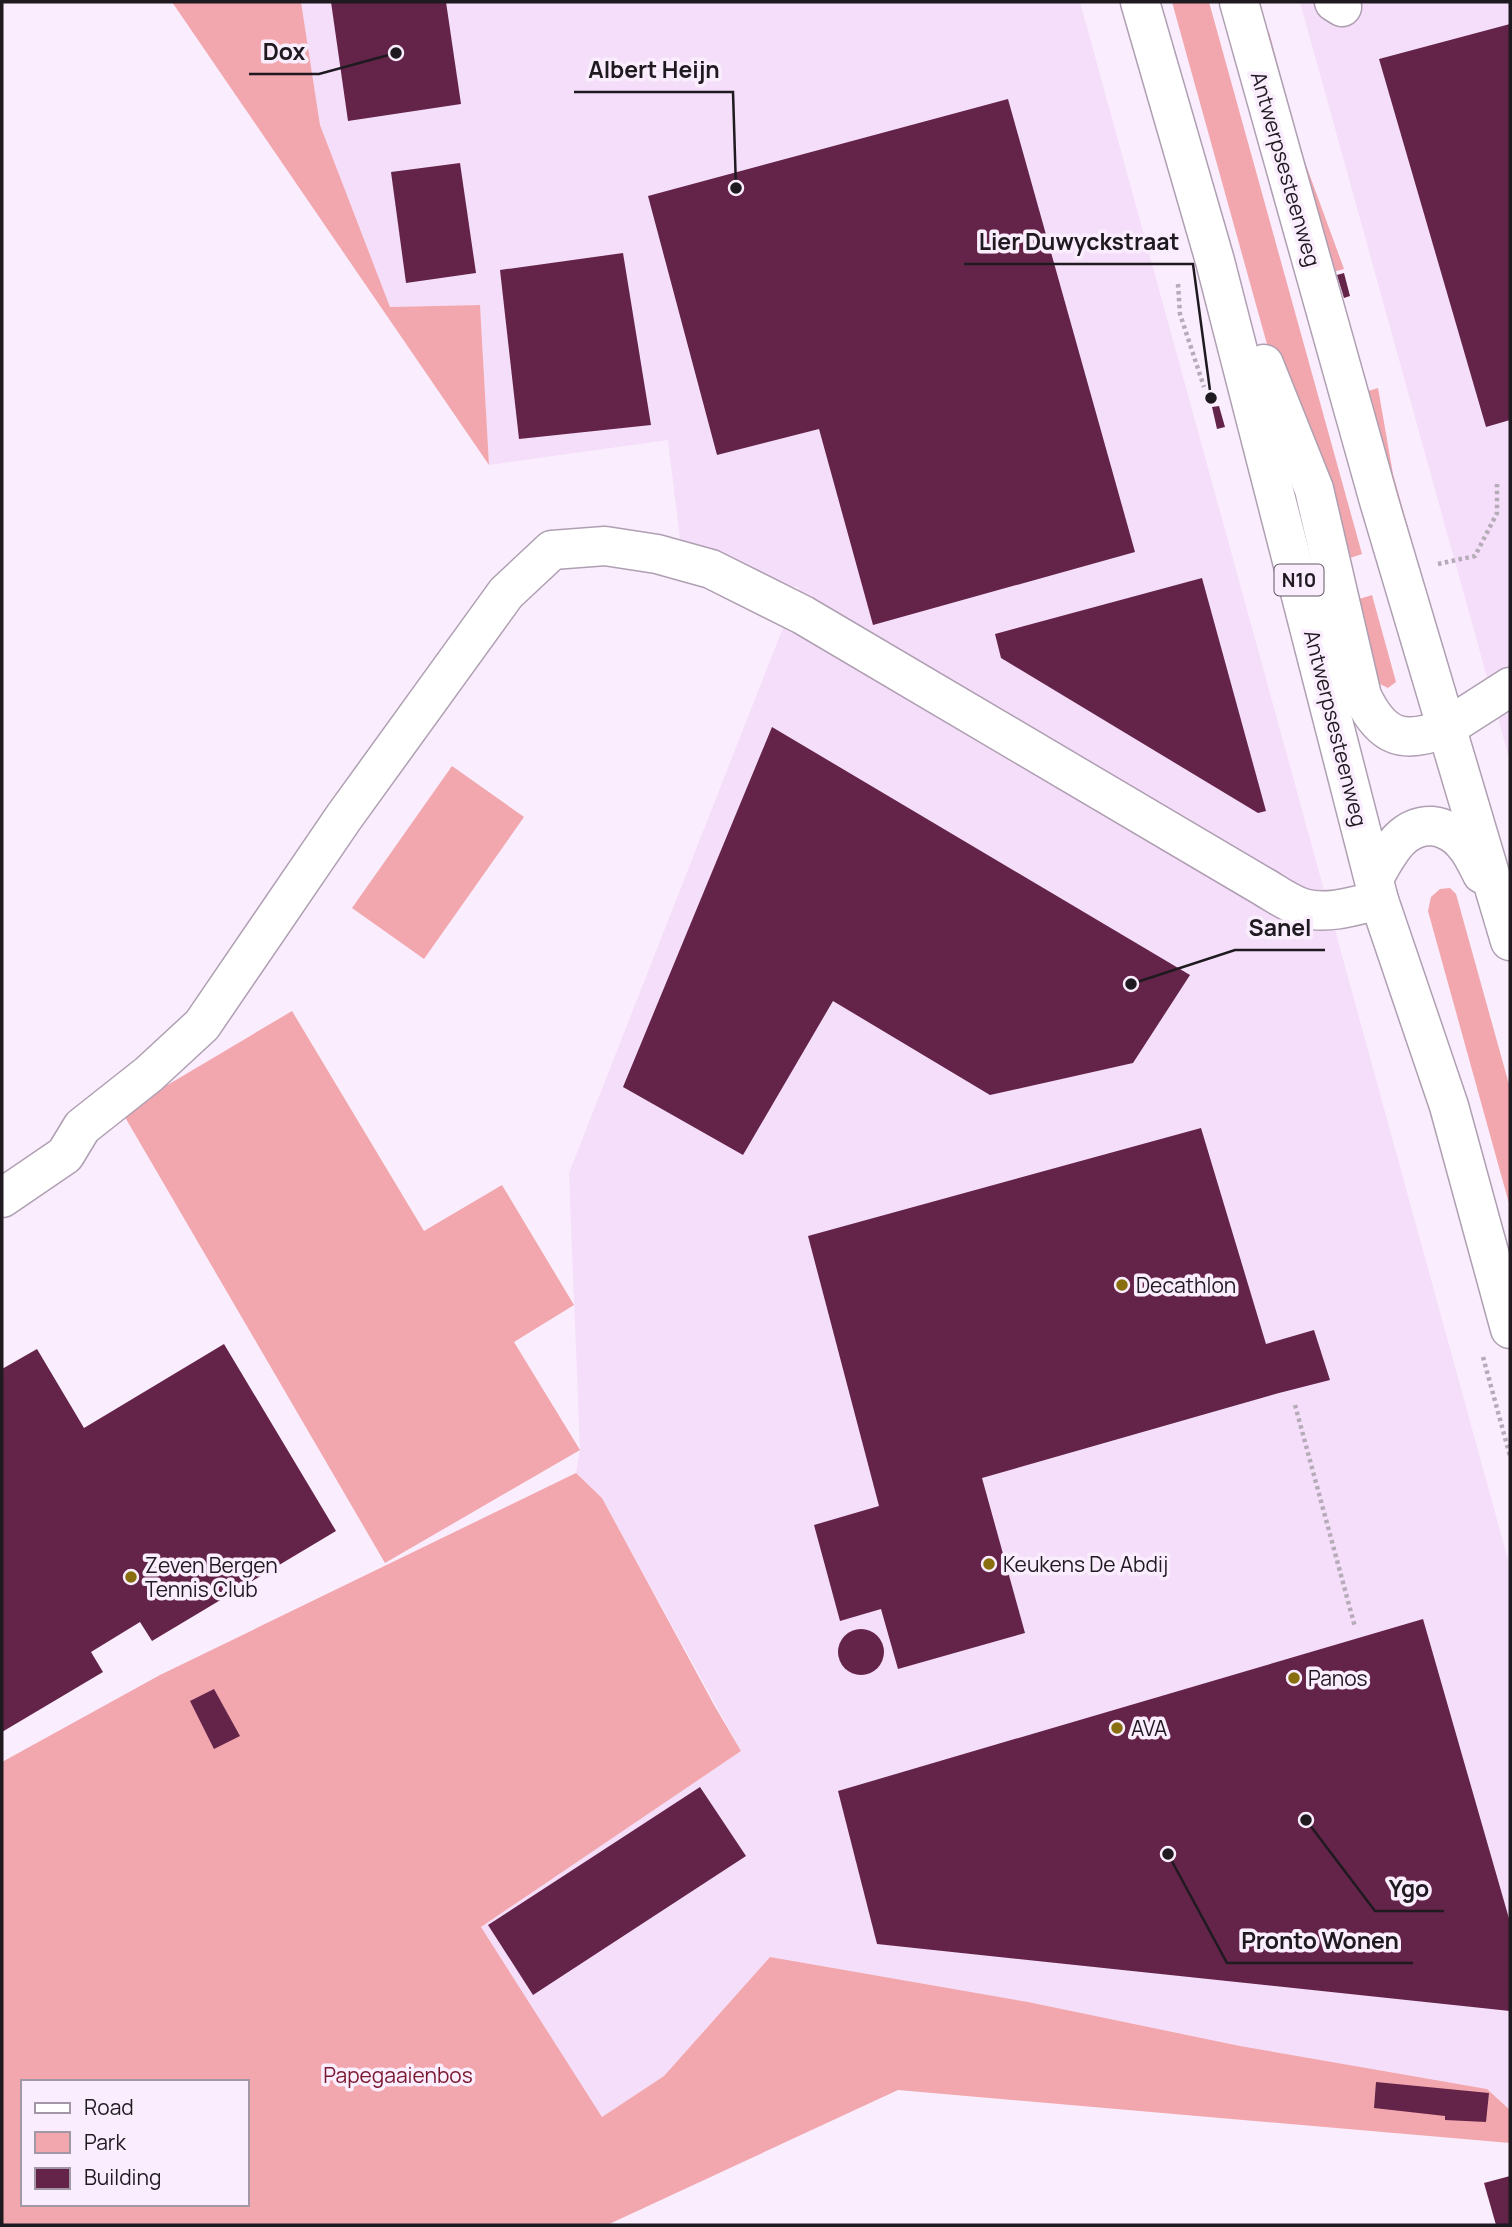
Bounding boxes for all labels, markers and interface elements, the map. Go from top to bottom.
callout: Dox [249,30,319,74]
text: Dox [263,35,306,67]
callout: Albert Heijn [574,48,733,92]
text: Albert Heijn [588,53,720,85]
street label: Antwerpsesteenweg [1245,68,1327,270]
callout: Lier Duwyckstraat [964,220,1193,264]
text: Lier Duwyckstraat [979,225,1179,257]
road number: N10 [1274,565,1324,596]
street label: Antwerpsesteenweg [1298,627,1374,829]
callout: Sanel [1235,906,1325,950]
text: Sanel [1249,911,1311,943]
place label: Decathlon [1136,1271,1236,1299]
marker: Decathlon [1114,1277,1130,1293]
place label: Keukens De Abdij [1003,1550,1168,1578]
place label: Zeven Bergen Tennis Club [145,1551,278,1603]
marker: Keukens De Abdij [981,1556,997,1572]
marker: Zeven Bergen Tennis Club [123,1569,139,1585]
place label: Panos [1308,1664,1368,1692]
marker: Panos [1286,1670,1302,1686]
place label: AVA [1131,1714,1167,1742]
marker: AVA [1109,1720,1125,1736]
callout: Ygo [1375,1867,1444,1911]
text: Ygo [1389,1872,1429,1904]
callout: Pronto Wonen [1227,1919,1413,1963]
text: Pronto Wonen [1241,1924,1399,1956]
park label: Papegaaienbos [323,2061,473,2089]
legend [21,2080,248,2206]
text: Road [84,2093,134,2121]
text: Park [84,2128,126,2156]
text: Building [84,2163,161,2191]

